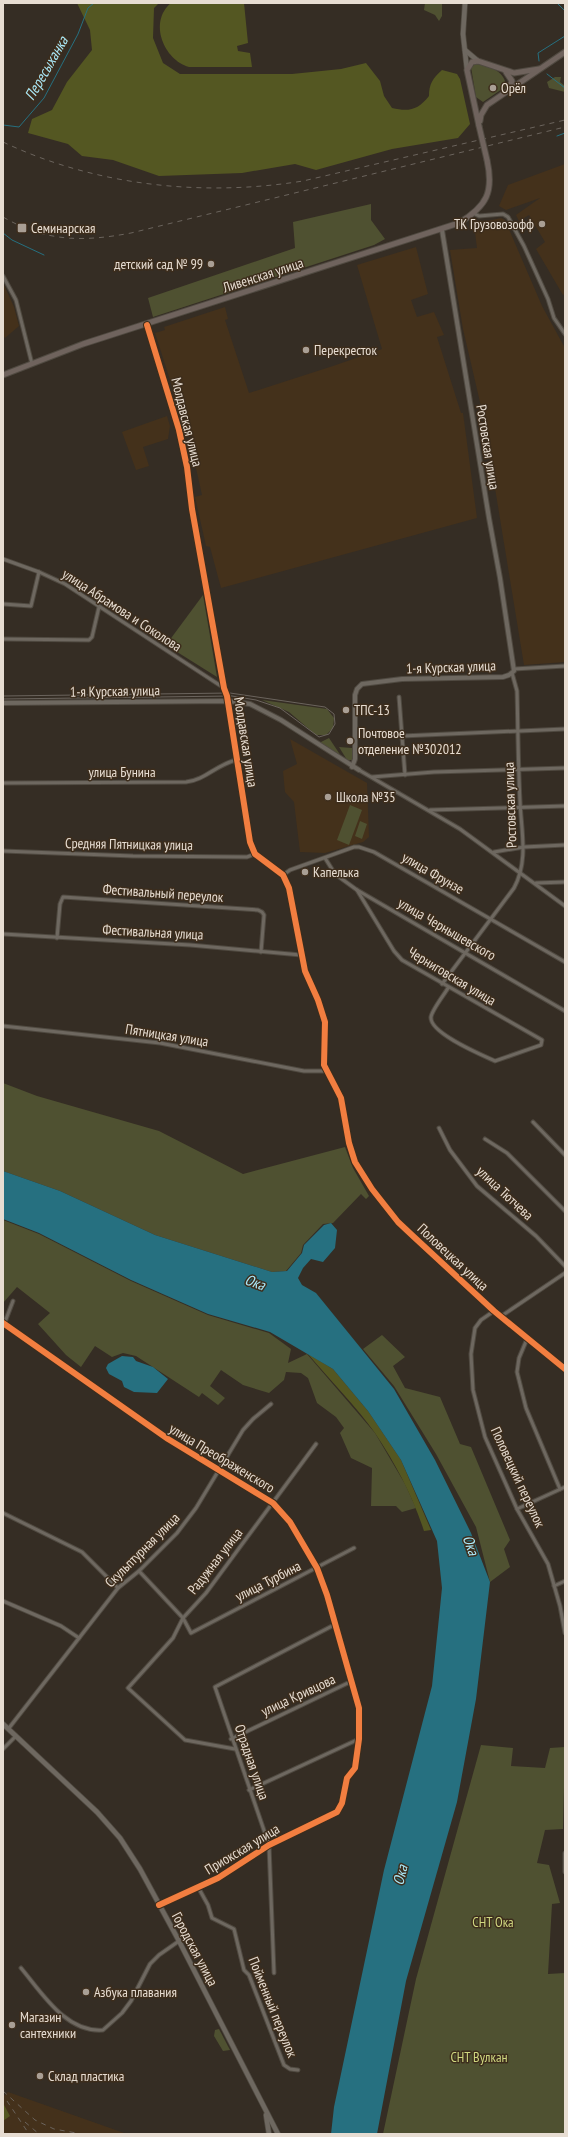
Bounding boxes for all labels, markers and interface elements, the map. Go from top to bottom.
water label: Пересыханка [20,32,72,103]
place label: Орёл [501,79,526,97]
marker: Орёл [488,83,498,93]
place label: ТК Грузовозофф [454,215,534,233]
place label: Семинарская [31,219,95,237]
marker: ТК Грузовозофф [537,219,547,229]
marker: Семинарская [16,222,28,234]
street label: Ливенская улица [219,254,306,297]
place label: детский сад № 99 [114,255,203,273]
marker: детский сад № 99 [206,259,216,269]
place label: Перекресток [314,341,377,359]
marker: Перекресток [301,345,311,355]
street label: Молдавская улица [167,376,207,468]
street label: Ростовская улица [472,403,504,491]
street label: улица Абрамова и Соколова [59,565,185,655]
street label: 1-я Курская улица [406,656,496,678]
street label: 1-я Курская улица [70,681,160,701]
street label: Молдавская улица [230,696,262,788]
place label: ТПС-13 [354,701,390,719]
marker: ТПС-13 [341,705,351,715]
place label: Почтовое отделение №302012 [358,724,462,758]
marker: Почтовое отделение №302012 [345,736,355,746]
street label: Ростовская улица [500,762,520,848]
street label: улица Бунина [88,763,156,781]
place label: Школа №35 [336,788,396,806]
marker: Школа №35 [323,792,333,802]
street label: Средняя Пятницкая улица [65,834,193,854]
street label: улица Фрунзе [399,848,467,898]
place label: Капелька [313,863,359,881]
marker: Капелька [300,867,310,877]
street label: Фестивальный переулок [102,880,224,906]
street label: улица Чернышевского [395,894,499,964]
street label: Фестивальная улица [102,920,204,944]
street label: Черниговская улица [405,943,499,1009]
street label: Пятницкая улица [124,1020,210,1050]
street label: улица Тютчева [473,1162,537,1224]
street label: Половецкая улица [414,1219,492,1295]
water label: Ока [242,1270,269,1295]
street label: улица Преображенского [166,1419,278,1497]
street label: Половецкий переулок [487,1424,549,1531]
street label: Скульптурная улица [101,1509,183,1591]
street label: Радужная улица [184,1524,246,1598]
water label: Ока [459,1532,484,1559]
street label: улица Турбина [232,1557,304,1605]
street label: улица Кривцова [258,1670,338,1720]
street label: Отрадная улица [231,1722,273,1802]
street label: Приокская улица [201,1820,283,1878]
water label: Ока [388,1862,412,1887]
street label: Городская улица [168,1909,222,1989]
park label: СНТ Ока [472,1913,514,1931]
street label: Пойменный переулок [245,1954,302,2061]
place label: Азбука плавания [94,1983,177,2001]
marker: Азбука плавания [81,1987,91,1997]
place label: Магазин сантехники [20,2008,76,2042]
marker: Магазин сантехники [7,2020,17,2030]
park label: СНТ Вулкан [450,2048,508,2066]
place label: Склад пластика [48,2067,124,2085]
marker: Склад пластика [35,2071,45,2081]

